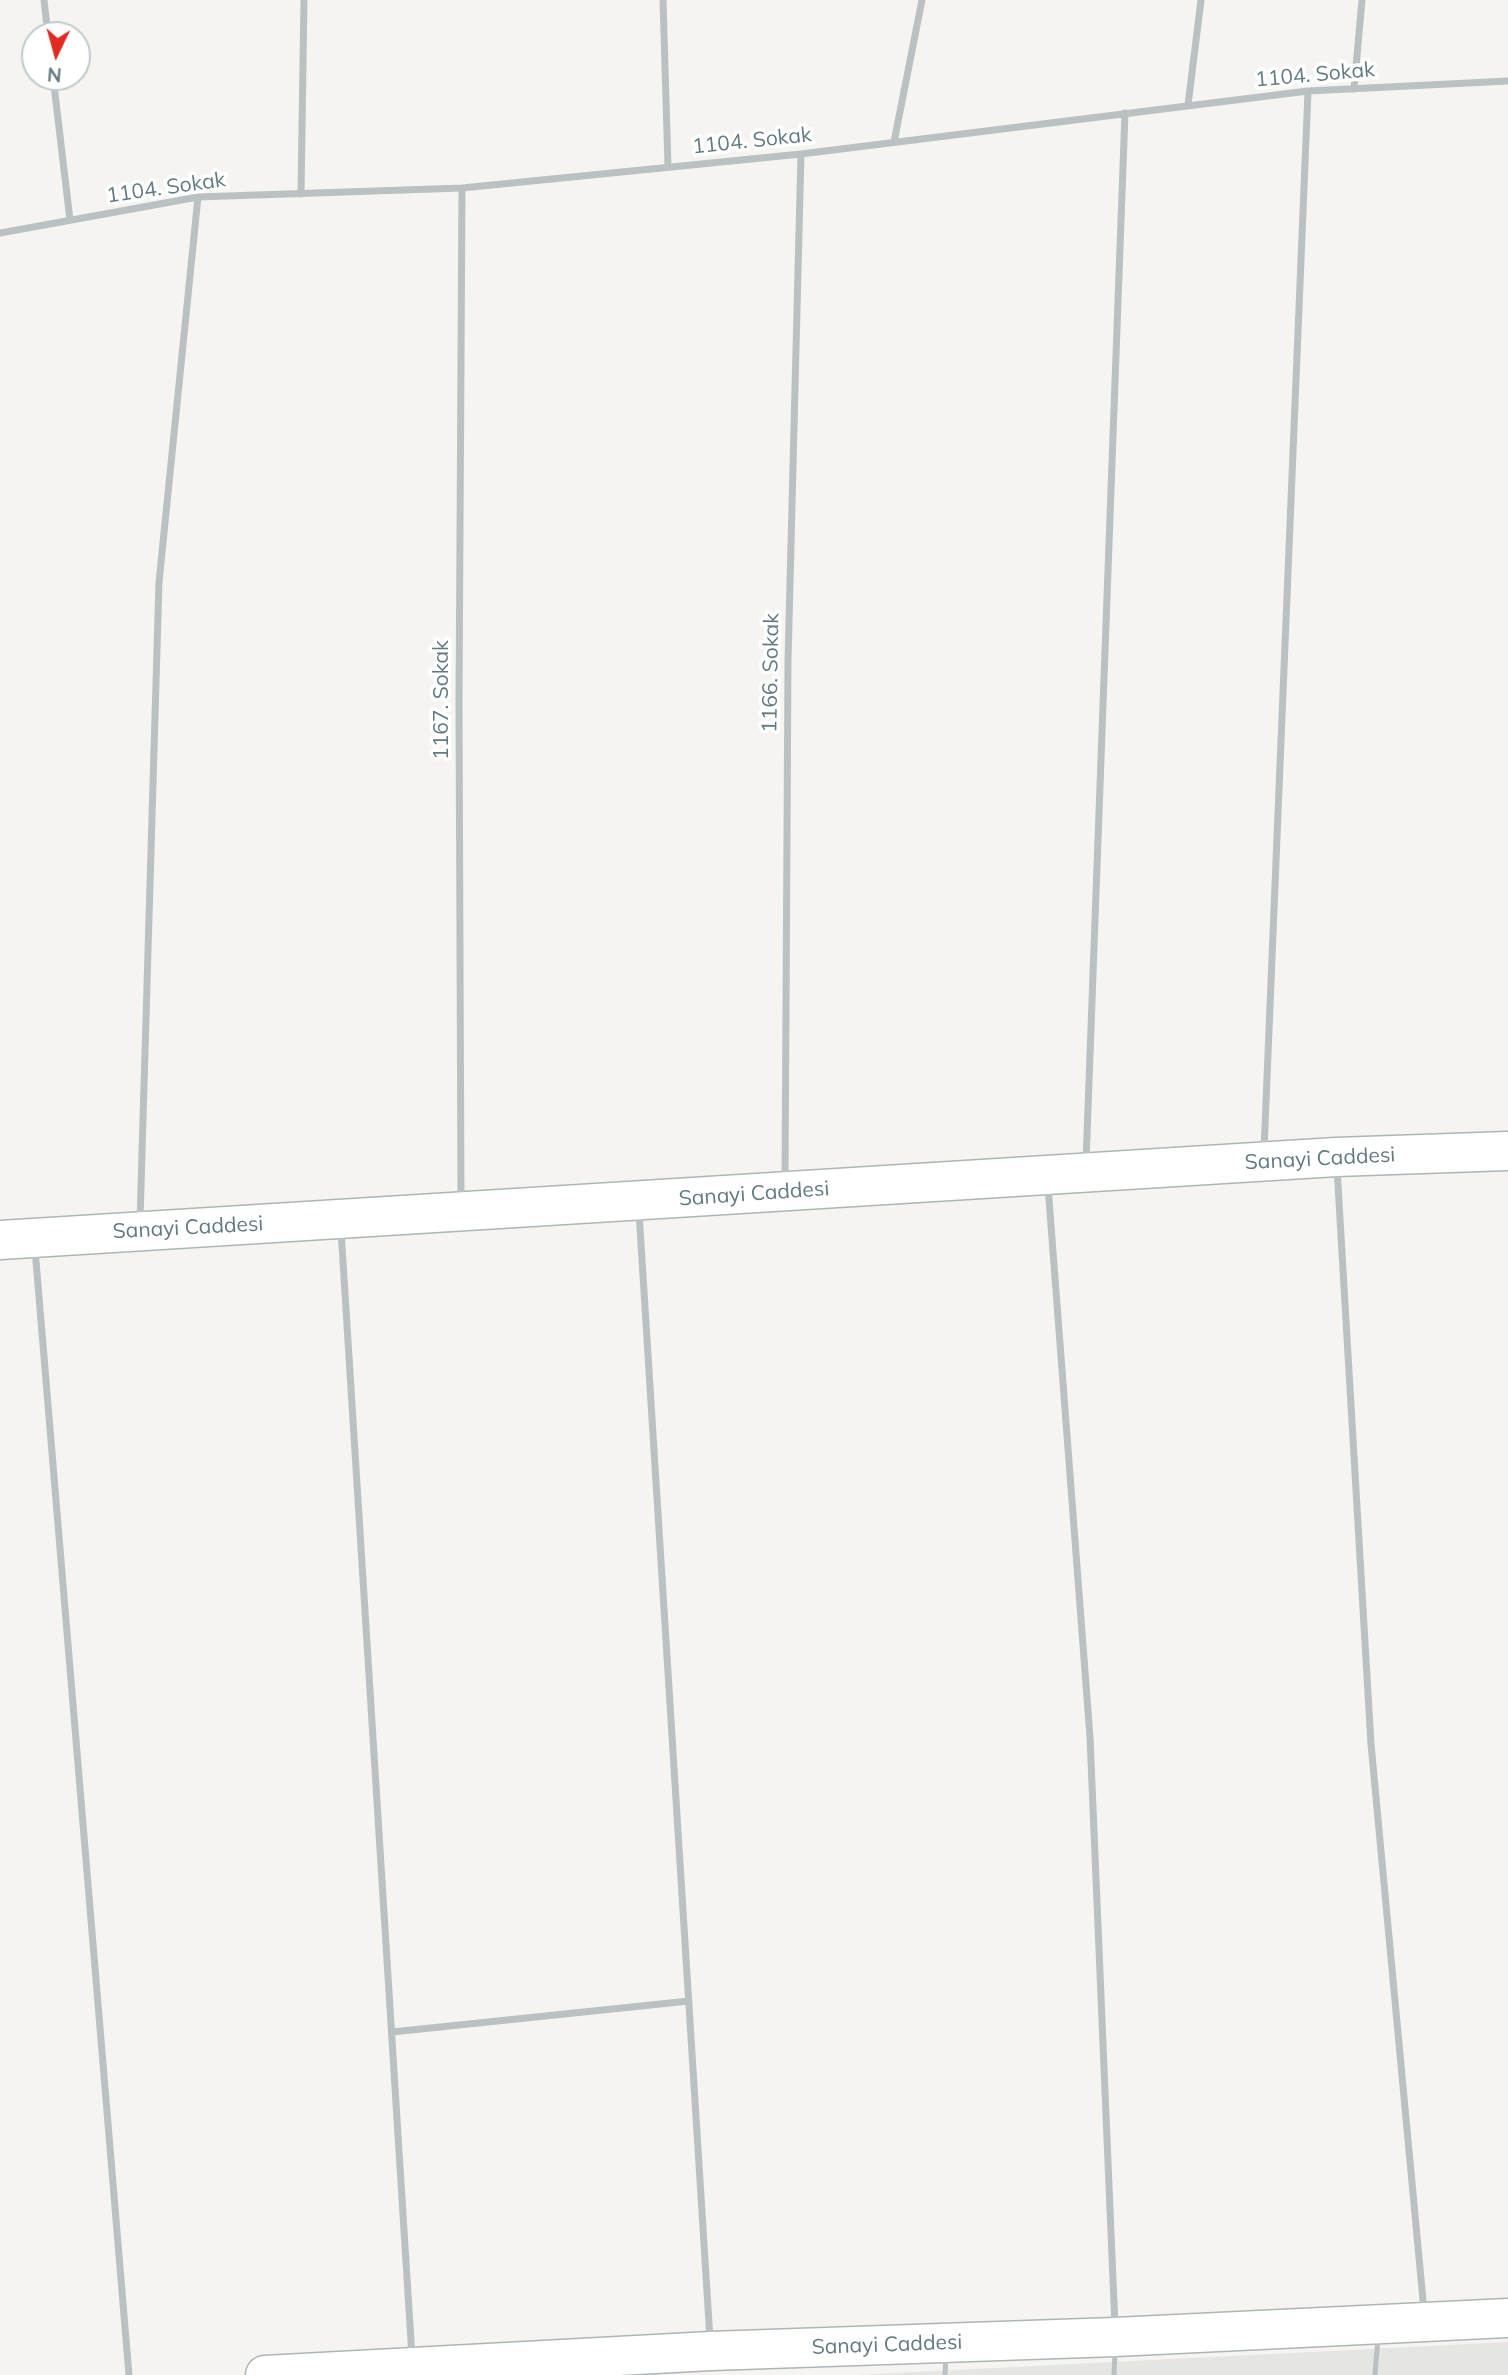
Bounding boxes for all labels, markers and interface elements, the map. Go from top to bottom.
north arrow [21,21,91,91]
street label: 1104. Sokak [1254,57,1376,93]
text: N [46,62,63,88]
street label: 1104. Sokak [691,122,813,160]
street label: 1104. Sokak [105,167,227,209]
street label: 1166. Sokak [757,613,785,733]
street label: 1167. Sokak [429,640,455,760]
street label: Sanayi Caddesi [1244,1142,1396,1176]
street label: Sanayi Caddesi [678,1176,830,1212]
street label: Sanayi Caddesi [112,1211,264,1245]
street label: Sanayi Caddesi [811,2330,963,2360]

